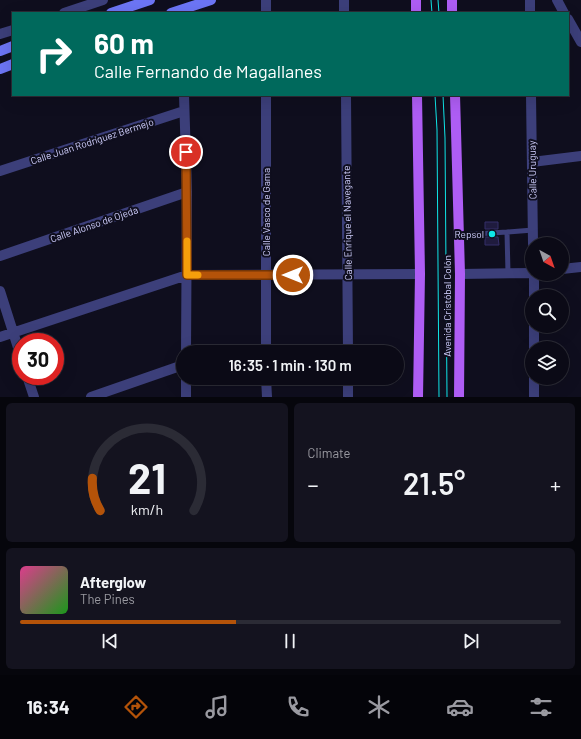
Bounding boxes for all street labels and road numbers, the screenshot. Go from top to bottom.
street label: Calle Juan Rodríguez Bermejo [29,115,155,167]
street label: Calle Uruguay [525,140,539,200]
street label: Calle Enrique el Navegante [340,165,354,281]
street label: Calle Vasco de Gama [260,168,272,256]
street label: Calle Alonso de Ojeda [49,203,139,245]
street label: Avenida Cristóbal Colón [441,255,453,357]

